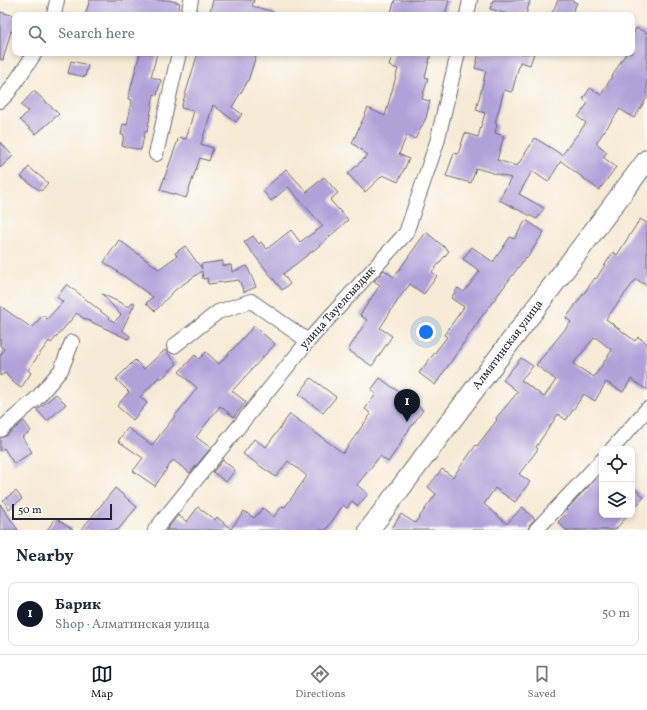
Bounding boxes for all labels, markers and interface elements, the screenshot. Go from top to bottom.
search box [12,12,635,56]
icon: search [26,23,48,45]
text: Search here [58,24,135,45]
street label: улица Тауелсыздык [296,263,380,353]
street label: Алматинская улица [469,297,547,393]
your location [416,322,436,342]
pin: 1 [394,389,420,422]
map controls [599,446,635,518]
button: locate [599,446,635,482]
button: layers [599,482,635,518]
scale bar [12,502,112,521]
text: 50 m [18,503,42,518]
text: Nearby [16,545,74,568]
text: Барик [55,595,101,616]
text: 1 [27,605,33,623]
text: 50 m [602,605,630,623]
text: Shop · Алматинская улица [55,616,210,634]
tab: Map [91,663,113,702]
tab: Directions [295,663,346,702]
tab: Saved [528,663,556,702]

